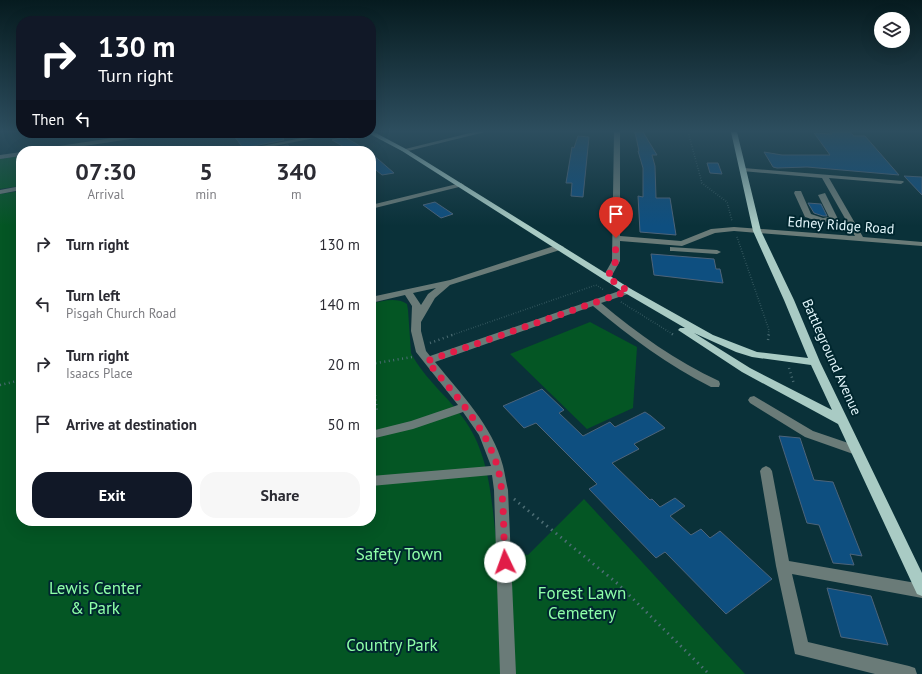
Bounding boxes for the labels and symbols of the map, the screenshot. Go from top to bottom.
pin [599,197,633,238]
street label: Edney Ridge Road [787,212,895,238]
street label: Battleground Avenue [798,296,866,418]
position arrow [484,541,526,583]
park label: Safety Town [356,543,442,565]
park label: Lewis Center & Park [49,577,141,619]
park label: Forest Lawn Cemetery [538,582,626,624]
park label: Country Park [346,634,438,656]

